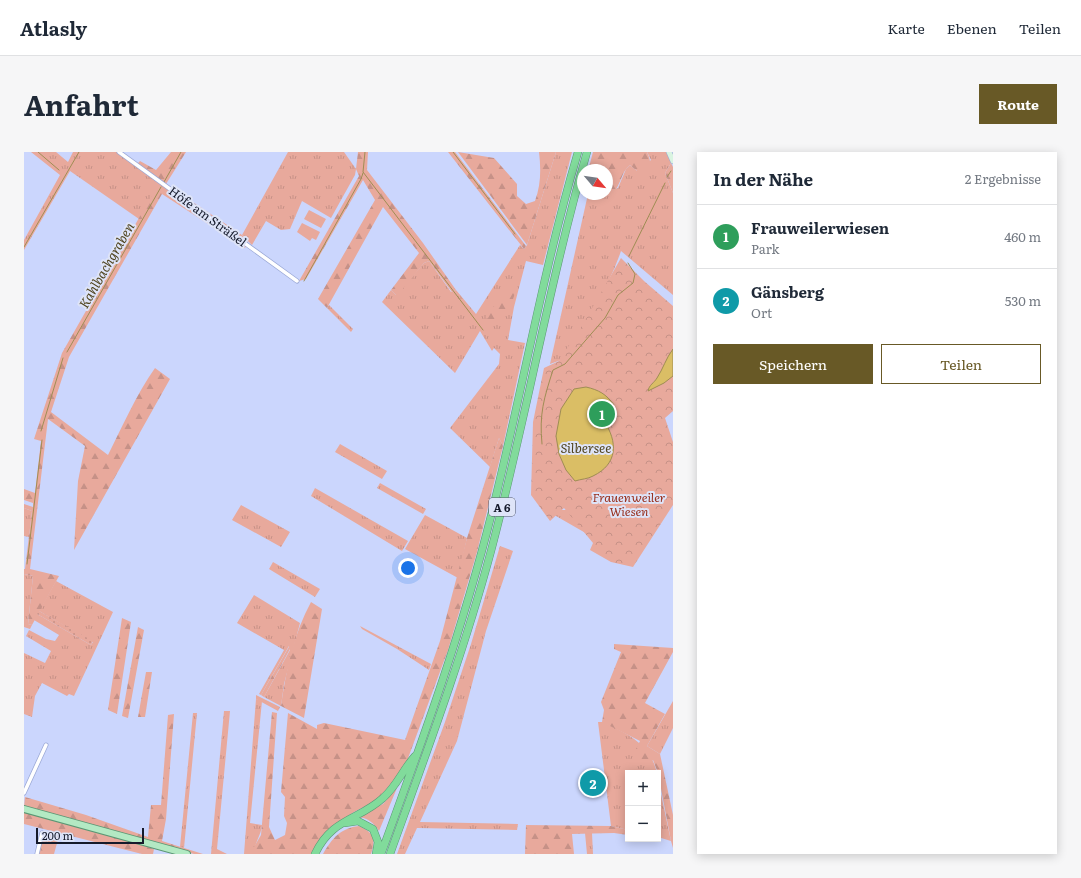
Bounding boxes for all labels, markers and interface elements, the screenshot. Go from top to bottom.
text: Atlasly [20,14,87,42]
text: Karte [888,18,925,38]
text: Ebenen [947,18,997,38]
text: Teilen [1019,18,1061,38]
text: Anfahrt [24,83,139,125]
button: Route [979,84,1057,124]
north arrow [577,164,613,200]
text: In der Nähe [713,166,813,191]
text: 2 Ergebnisse [965,169,1041,188]
street label: Höfe am Sträßel [165,182,251,250]
text: Frauweilerwiesen [751,216,889,239]
water label: Kahlbachgraben [74,218,138,311]
text: 1 [723,227,729,246]
text: 460 m [1004,227,1041,246]
text: Park [751,239,780,258]
text: Gänsberg [751,280,824,303]
text: 2 [723,291,729,310]
text: 530 m [1005,291,1041,310]
text: Ort [751,303,772,322]
button: Speichern [713,344,873,384]
button: Teilen [881,344,1041,384]
pin: 1 [589,399,615,429]
water label: Silbersee [561,438,611,457]
park label: Frauenweiler Wiesen [593,488,666,520]
road number: A 6 [489,498,515,516]
your location [398,558,418,578]
pin: 2 [580,768,606,798]
map controls [625,770,661,842]
button: + [625,770,661,806]
button: − [625,806,661,842]
scale bar [36,826,144,845]
text: 200 m [42,827,73,843]

